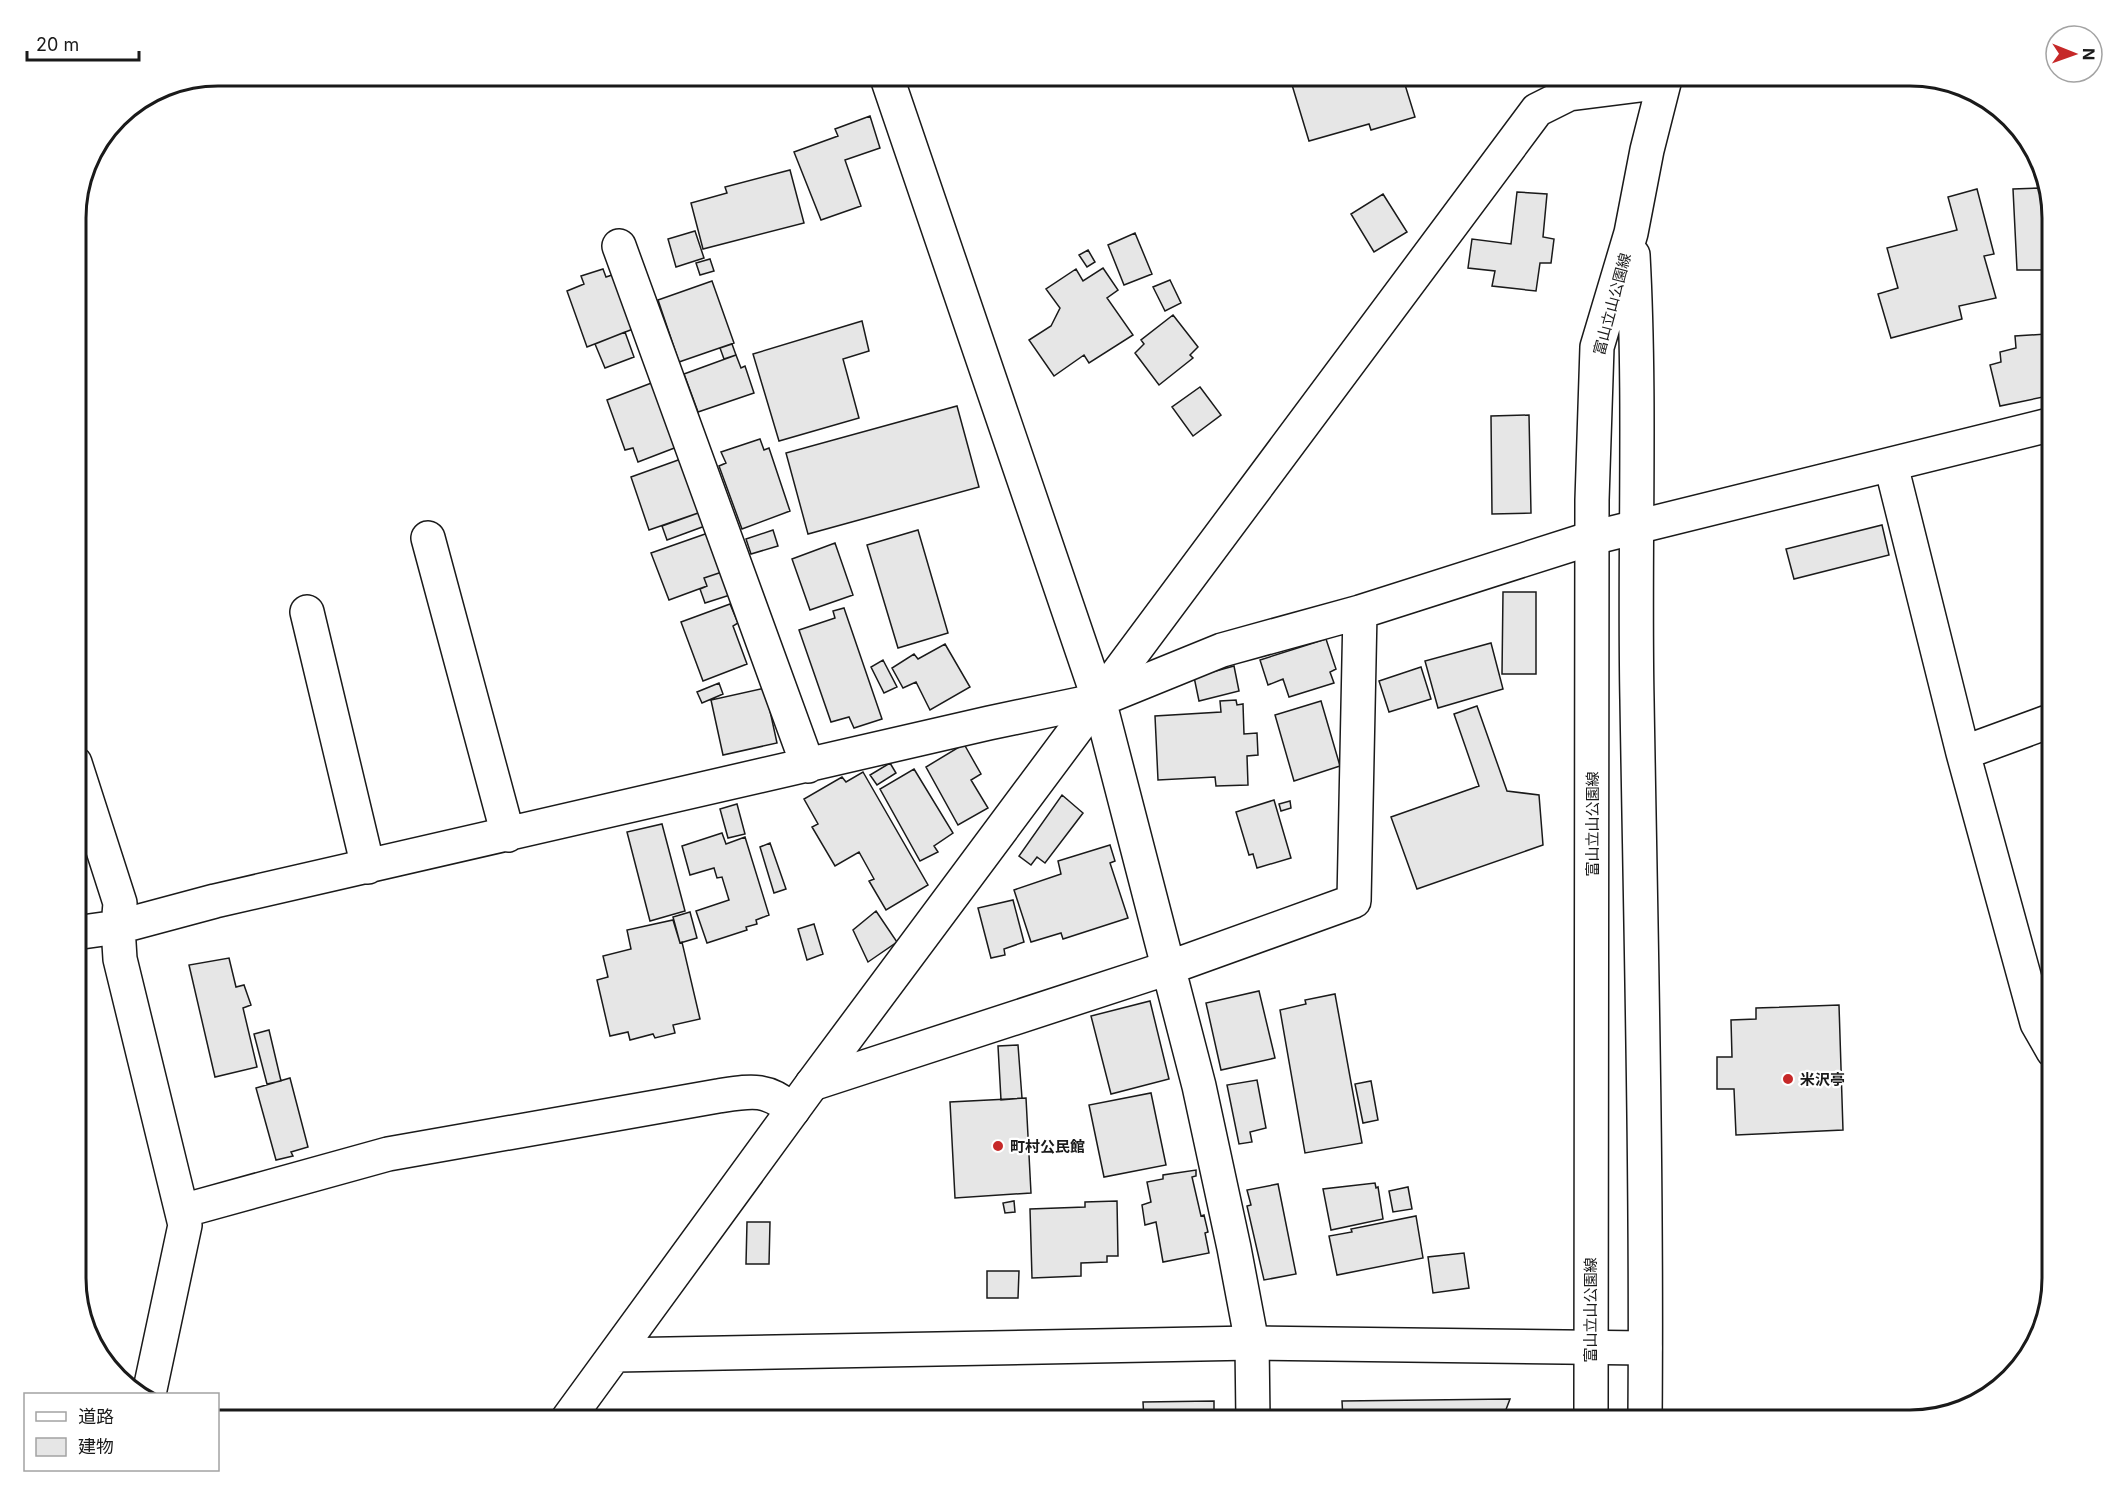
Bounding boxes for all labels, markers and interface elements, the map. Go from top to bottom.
scale bar [27,24,140,62]
north arrow [2044,24,2104,84]
text: 20 m [36,34,79,55]
text: N [2079,48,2099,61]
street label: 富山立山公園線 [1589,251,1635,357]
street label: 富山立山公園線 [1583,771,1602,877]
place label: 米沢亭 [1800,1070,1845,1089]
marker: 米沢亭 [1781,1072,1795,1086]
place label: 町村公民館 [1010,1137,1085,1156]
marker: 町村公民館 [991,1139,1005,1153]
street label: 富山立山公園線 [1581,1257,1600,1363]
legend [24,1393,219,1471]
text: 道路 [78,1406,114,1427]
text: 建物 [78,1436,114,1457]

